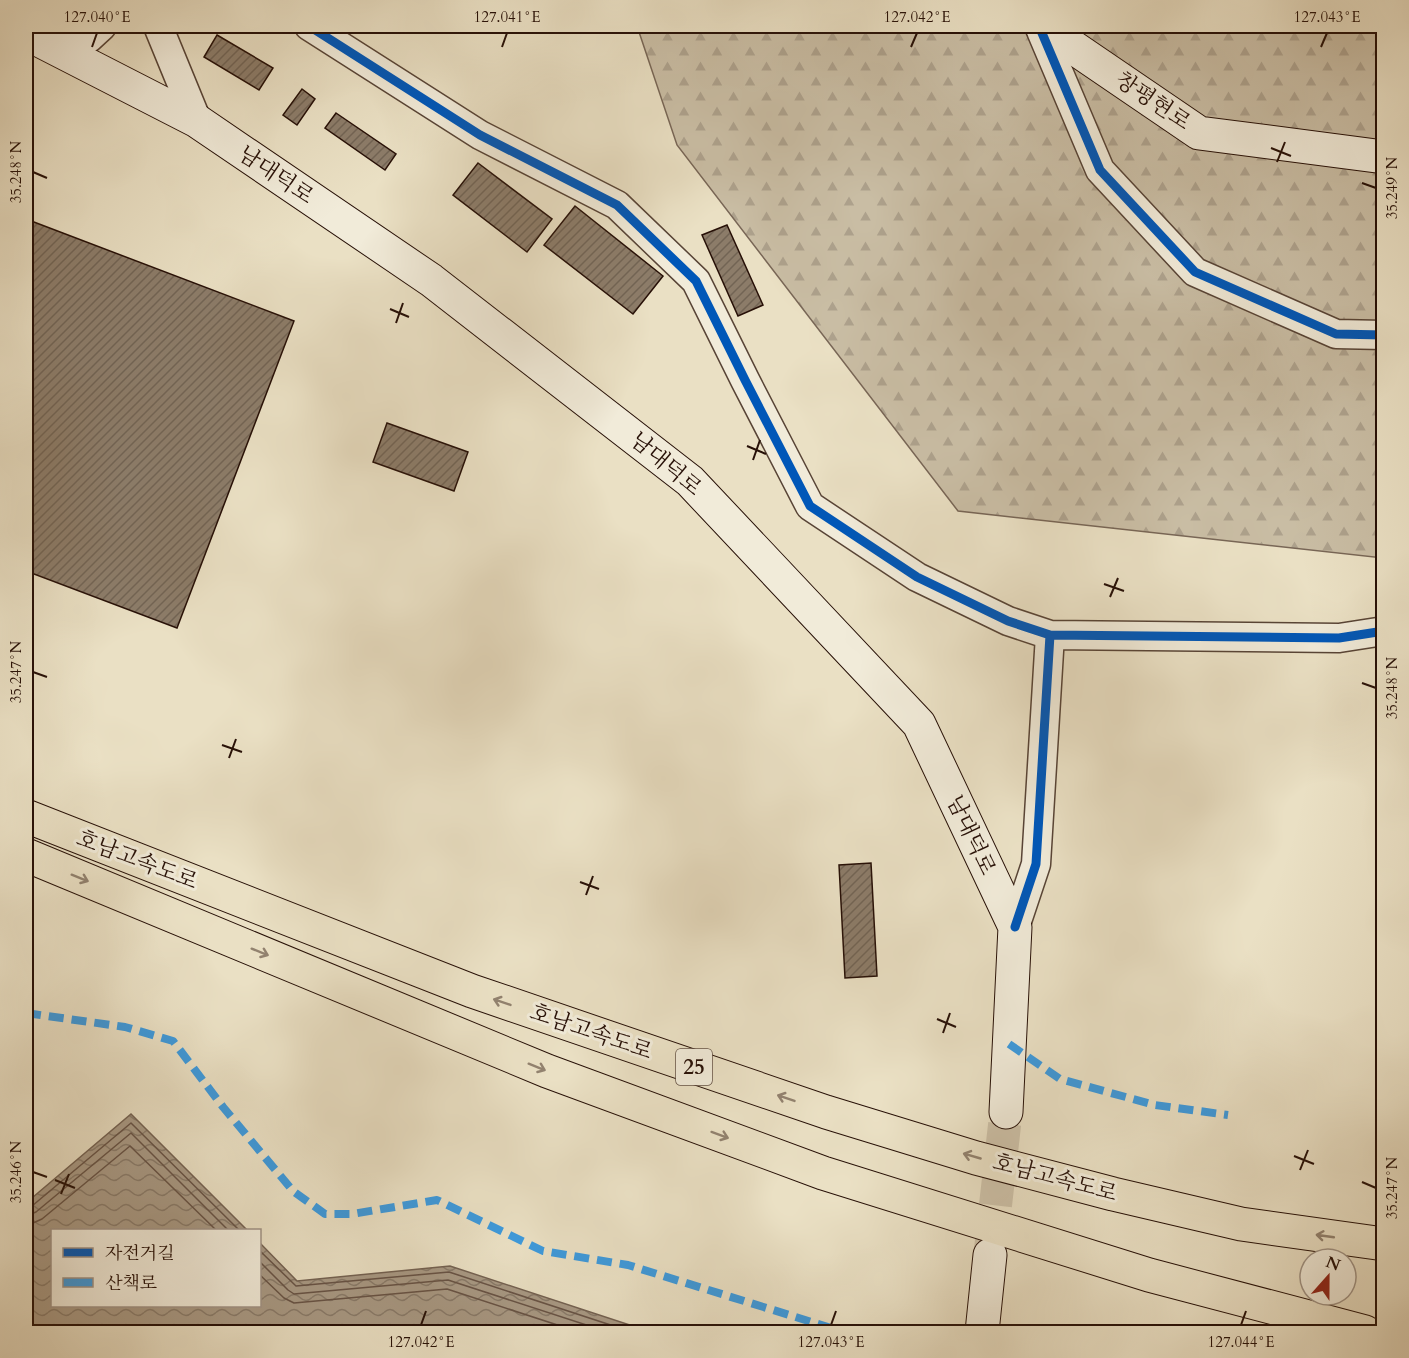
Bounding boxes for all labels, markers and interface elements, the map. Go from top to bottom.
text: 127.040°E [64,7,130,27]
text: 127.041°E [474,7,540,27]
text: 127.042°E [884,7,950,27]
text: 127.043°E [1294,7,1360,27]
street label: 창평현로 [1109,65,1197,137]
street label: 남대덕로 [232,139,320,211]
text: 35.248°N [6,140,26,203]
text: 35.249°N [1382,156,1402,219]
street label: 남대덕로 [624,425,708,503]
text: 35.247°N [6,640,26,703]
text: 35.248°N [1382,656,1402,719]
street label: 남대덕로 [939,790,1003,880]
street label: 호남고속도로 [72,823,202,897]
one-way arrow [70,873,88,884]
one-way arrow [250,947,269,958]
one-way arrow [493,995,512,1006]
street label: 호남고속도로 [526,997,656,1067]
road number: 25 [676,1049,712,1085]
one-way arrow [527,1062,546,1073]
one-way arrow [777,1092,796,1103]
one-way arrow [710,1130,729,1141]
text: 35.246°N [6,1140,26,1203]
street label: 호남고속도로 [990,1147,1120,1209]
one-way arrow [963,1150,982,1161]
text: 35.247°N [1382,1156,1402,1219]
legend [51,1229,261,1307]
one-way arrow [1316,1231,1336,1242]
text: 자전거길 [105,1241,175,1266]
north arrow [1298,1247,1358,1307]
text: N [1323,1251,1344,1277]
text: 산책로 [105,1271,157,1296]
text: 127.042°E [388,1332,454,1352]
text: 127.043°E [798,1332,864,1352]
text: 127.044°E [1208,1332,1274,1352]

